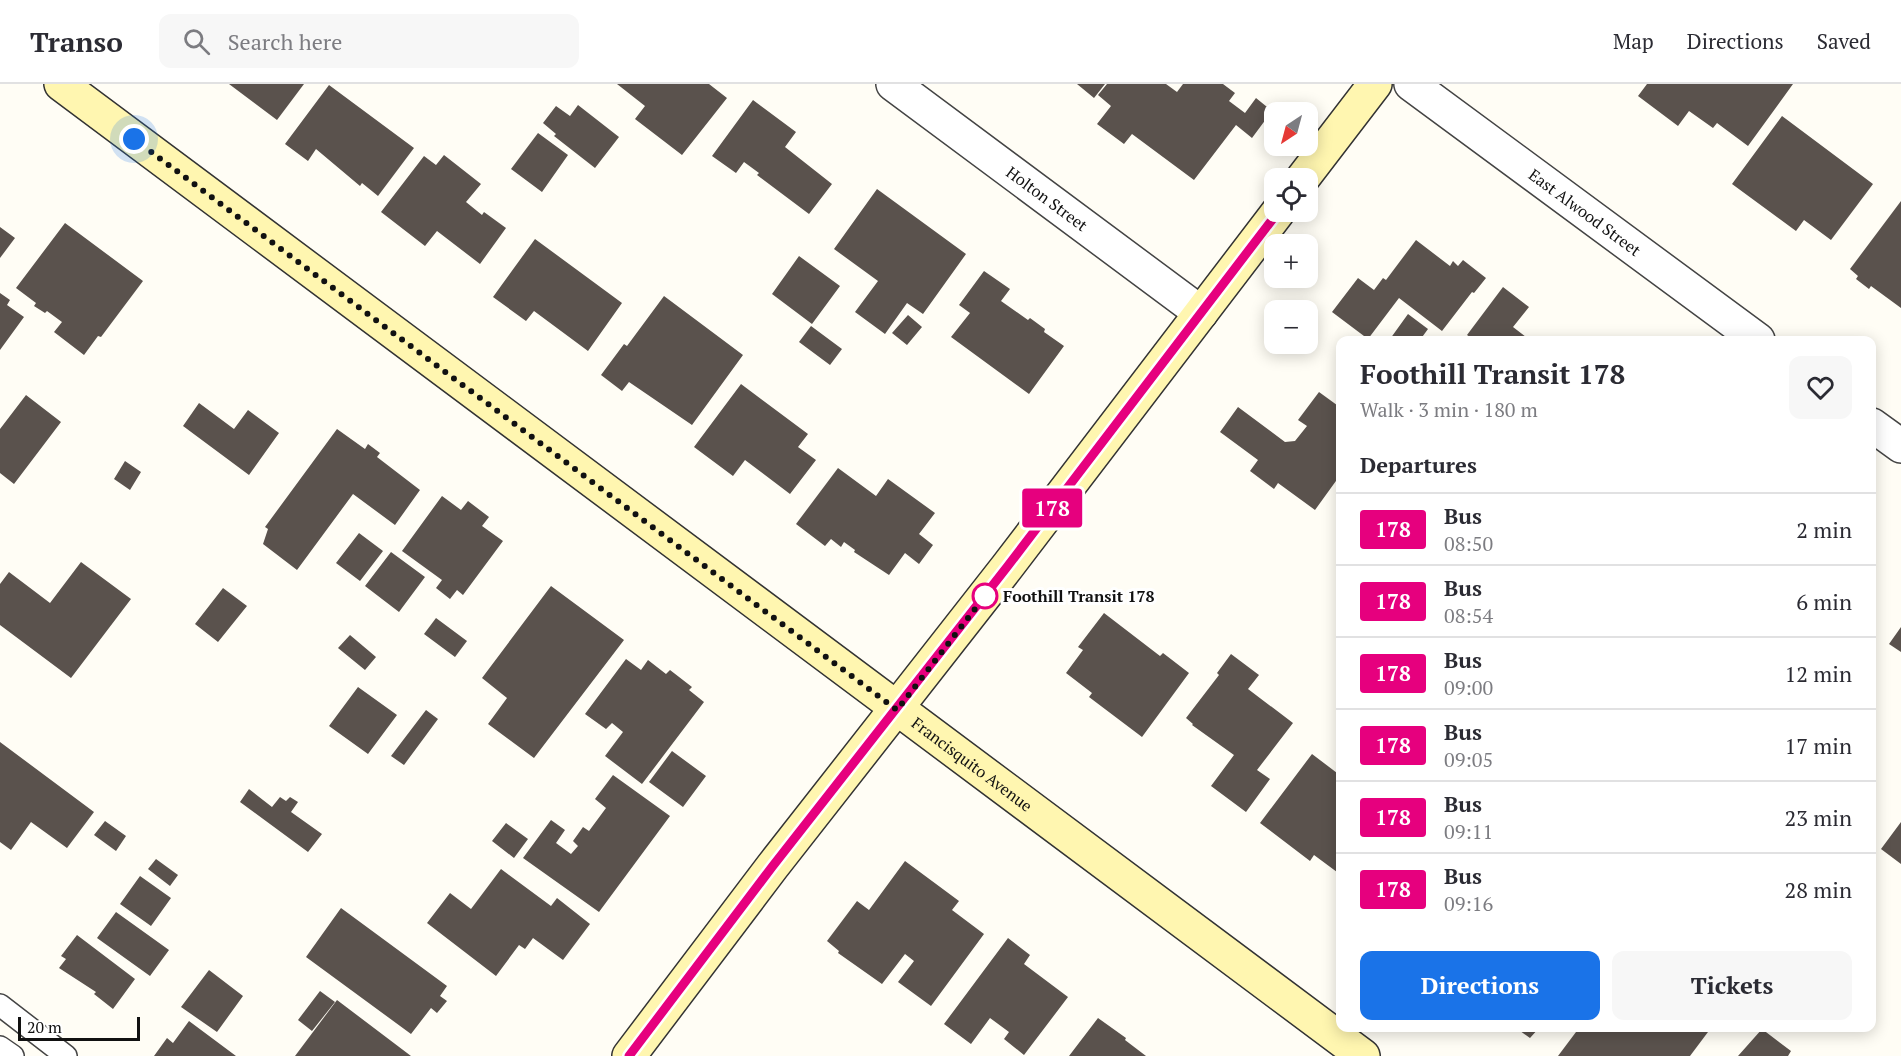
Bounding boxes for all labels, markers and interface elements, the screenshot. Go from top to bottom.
search box [159,14,579,68]
text: Transo [30,23,123,60]
icon: search [180,25,213,58]
text: Search here [228,27,342,56]
text: Map [1613,27,1654,55]
text: Directions [1687,27,1784,55]
text: Saved [1817,27,1871,55]
north arrow [1264,102,1318,156]
map controls [1264,102,1318,354]
your location [119,124,149,154]
street label: Holton Street [1002,161,1092,236]
street label: East Alwood Street [1524,164,1645,261]
button: locate [1264,168,1318,222]
button: + [1264,234,1318,288]
button: − [1264,300,1318,354]
text: Foothill Transit 178 [1360,355,1625,392]
button: heart [1789,356,1852,419]
text: Walk · 3 min · 180 m [1360,396,1538,423]
text: Departures [1360,450,1477,479]
line badge: 178 [1018,488,1086,528]
text: 178 [1034,494,1070,522]
text: Bus [1444,501,1482,530]
text: 178 [1375,515,1411,543]
text: 2 min [1796,515,1852,544]
text: 08:50 [1444,530,1493,557]
text: Bus [1444,573,1482,602]
marker: Foothill Transit 178 [972,583,998,609]
place label: Foothill Transit 178 [1003,585,1155,607]
text: 178 [1375,587,1411,615]
text: 6 min [1796,587,1852,616]
text: 08:54 [1444,602,1493,629]
text: Bus [1444,645,1482,674]
text: 178 [1375,659,1411,687]
text: 12 min [1785,659,1852,688]
text: 09:00 [1444,674,1493,701]
street label: Francisquito Avenue [907,712,1037,816]
text: Bus [1444,717,1482,746]
text: 178 [1375,731,1411,759]
text: 17 min [1785,731,1852,760]
text: 09:05 [1444,746,1493,773]
text: Bus [1444,789,1482,818]
text: 178 [1375,803,1411,831]
text: 23 min [1785,803,1852,832]
text: 09:11 [1444,818,1493,845]
text: Bus [1444,861,1482,890]
text: 178 [1375,875,1411,903]
text: 28 min [1785,875,1852,904]
text: 09:16 [1444,890,1493,917]
button: Directions [1360,951,1600,1020]
button: Tickets [1612,951,1852,1020]
scale bar [18,1014,140,1042]
text: 20 m [27,1016,62,1038]

